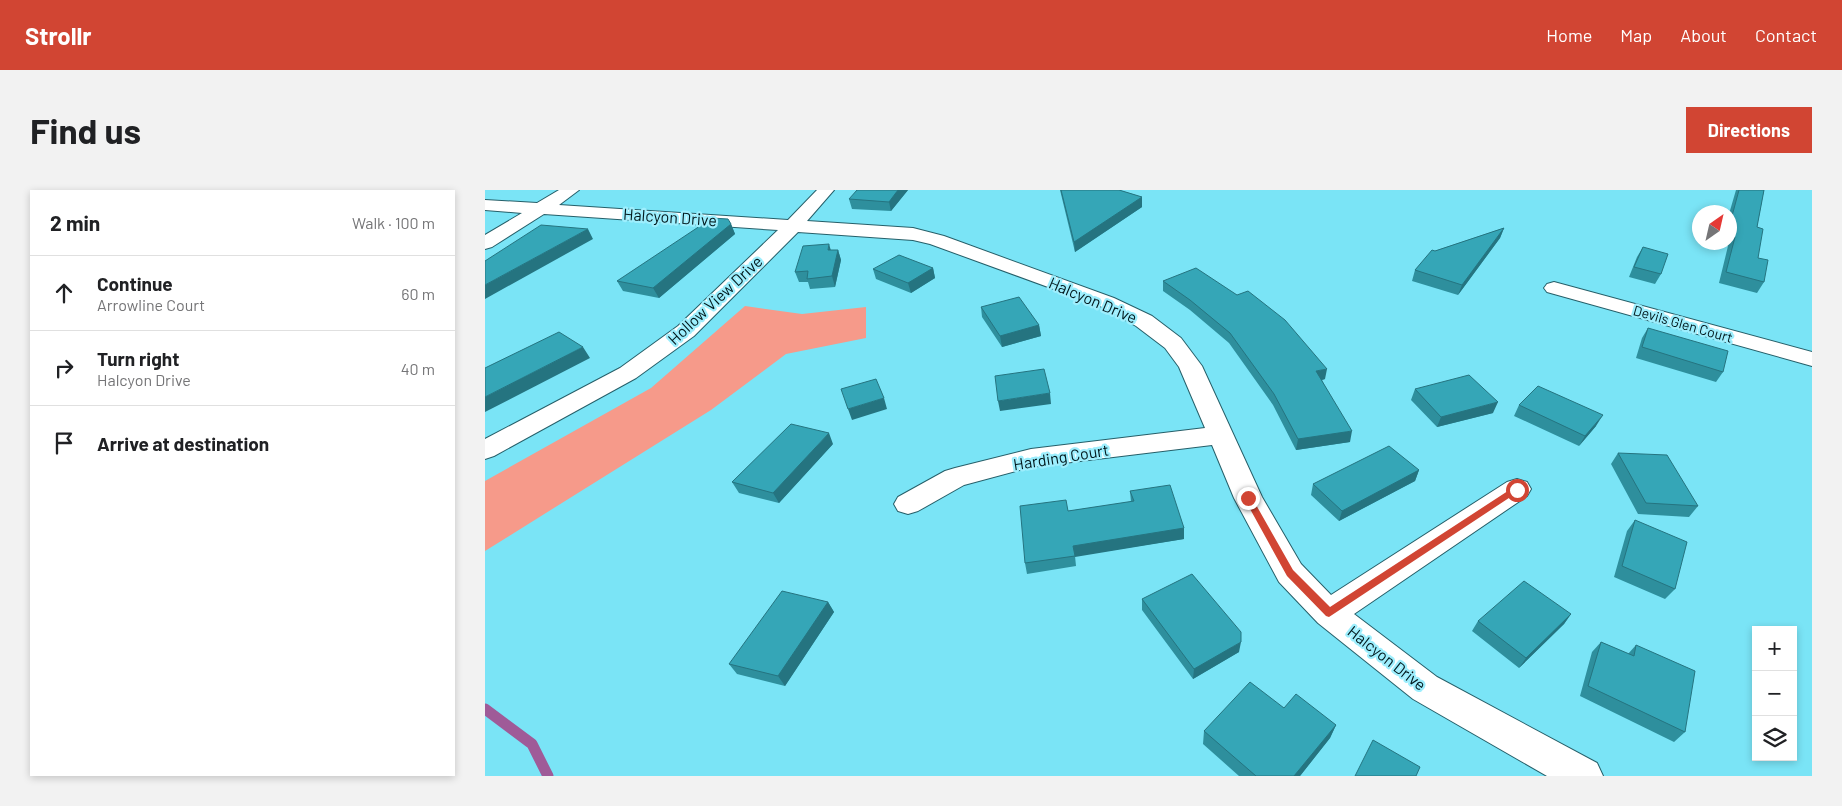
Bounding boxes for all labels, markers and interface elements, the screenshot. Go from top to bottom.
text: Strollr [25,21,92,50]
text: Home [1546,24,1592,46]
text: Map [1620,24,1652,46]
text: About [1680,24,1727,46]
text: Contact [1755,24,1817,46]
button: Directions [1686,107,1812,153]
text: Find us [30,109,141,151]
street label: Halcyon Drive [623,204,718,229]
north arrow [1692,205,1737,250]
text: 2 min [50,210,100,235]
text: Walk · 100 m [352,213,435,232]
street label: Hollow View Drive [664,251,766,348]
text: Continue [97,272,173,295]
street label: Halcyon Drive [1046,272,1140,327]
icon: ahead [50,279,78,307]
text: 60 m [401,284,435,303]
text: Arrowline Court [97,295,205,314]
street label: Devils Glen Court [1632,301,1735,346]
text: Turn right [97,347,179,370]
icon: right [50,354,78,382]
text: 40 m [401,359,435,378]
text: Halcyon Drive [97,370,191,389]
icon: arrive [50,429,78,457]
text: Arrive at destination [97,432,269,455]
street label: Harding Court [1012,440,1110,473]
route start [1506,479,1529,502]
route end [1237,487,1260,510]
street label: Halcyon Drive [1344,621,1430,694]
map controls [1752,626,1797,761]
button: + [1752,626,1797,671]
button: − [1752,671,1797,716]
button: layers [1752,716,1797,761]

